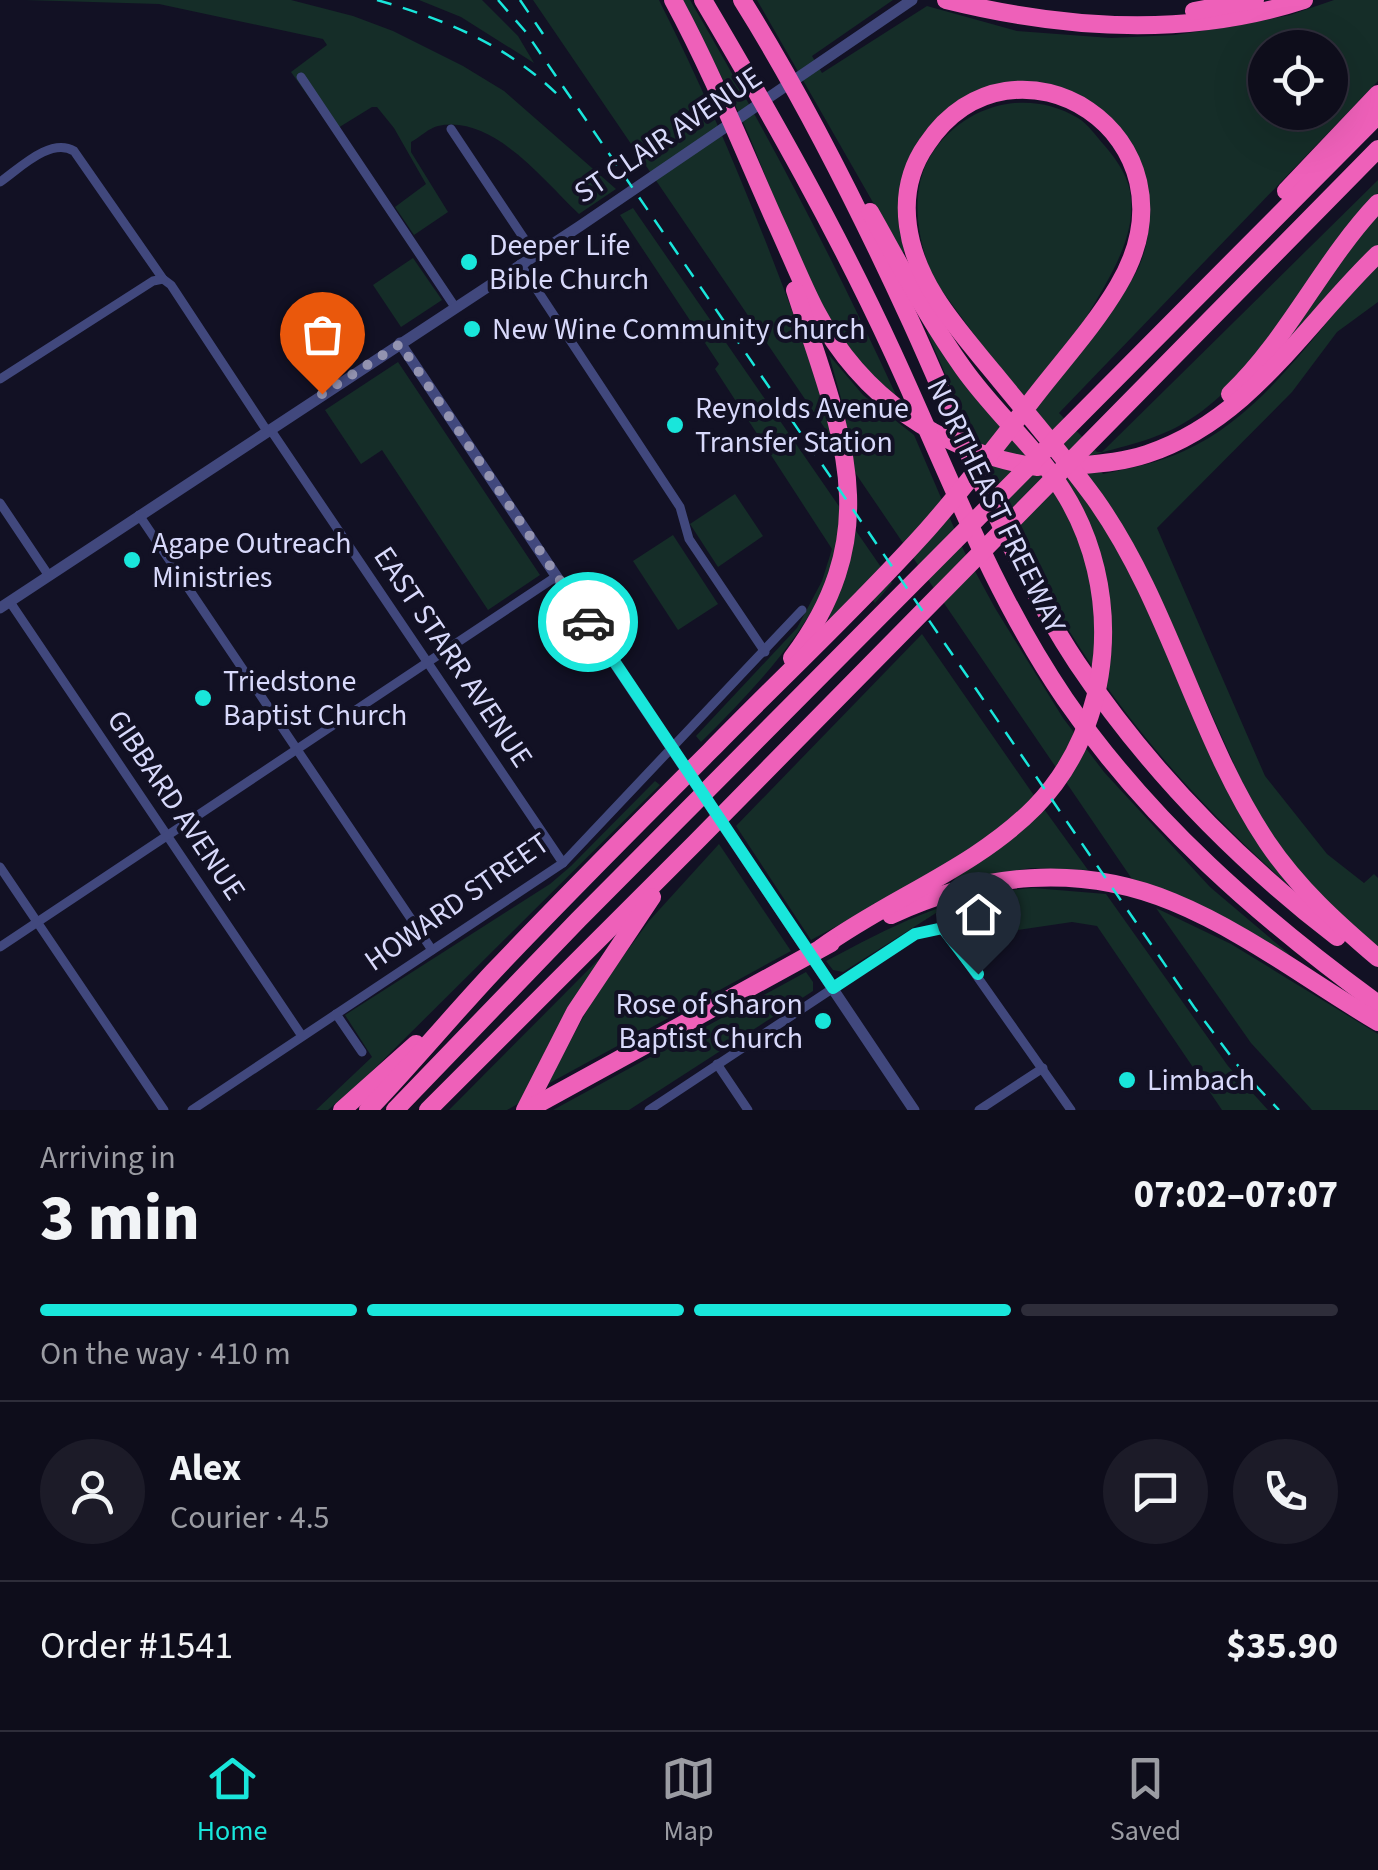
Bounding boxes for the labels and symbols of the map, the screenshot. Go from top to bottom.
street label: ST CLAIR AVENUE [566,56,770,214]
place label: Deeper Life Bible Church [489,224,649,301]
marker: Deeper Life Bible Church [458,251,480,273]
pin [280,292,365,395]
place label: New Wine Community Church [492,308,866,351]
marker: New Wine Community Church [461,318,483,340]
street label: NORTHEAST FREEWAY [916,371,1077,641]
place label: Reynolds Avenue Transfer Station [695,387,909,464]
marker: Reynolds Avenue Transfer Station [664,414,686,436]
place label: Agape Outreach Ministries [152,522,352,599]
street label: EAST STARR AVENUE [363,538,543,776]
marker: Agape Outreach Ministries [121,549,143,571]
courier [538,572,638,672]
place label: Triedstone Baptist Church [223,660,407,737]
marker: Triedstone Baptist Church [192,687,214,709]
street label: GIBBARD AVENUE [96,701,256,909]
street label: HOWARD STREET [356,822,558,982]
pin [936,872,1021,975]
place label: Rose of Sharon Baptist Church [615,983,803,1060]
marker: Rose of Sharon Baptist Church [812,1010,834,1032]
place label: Limbach [1147,1059,1255,1102]
marker: Limbach [1116,1069,1138,1091]

